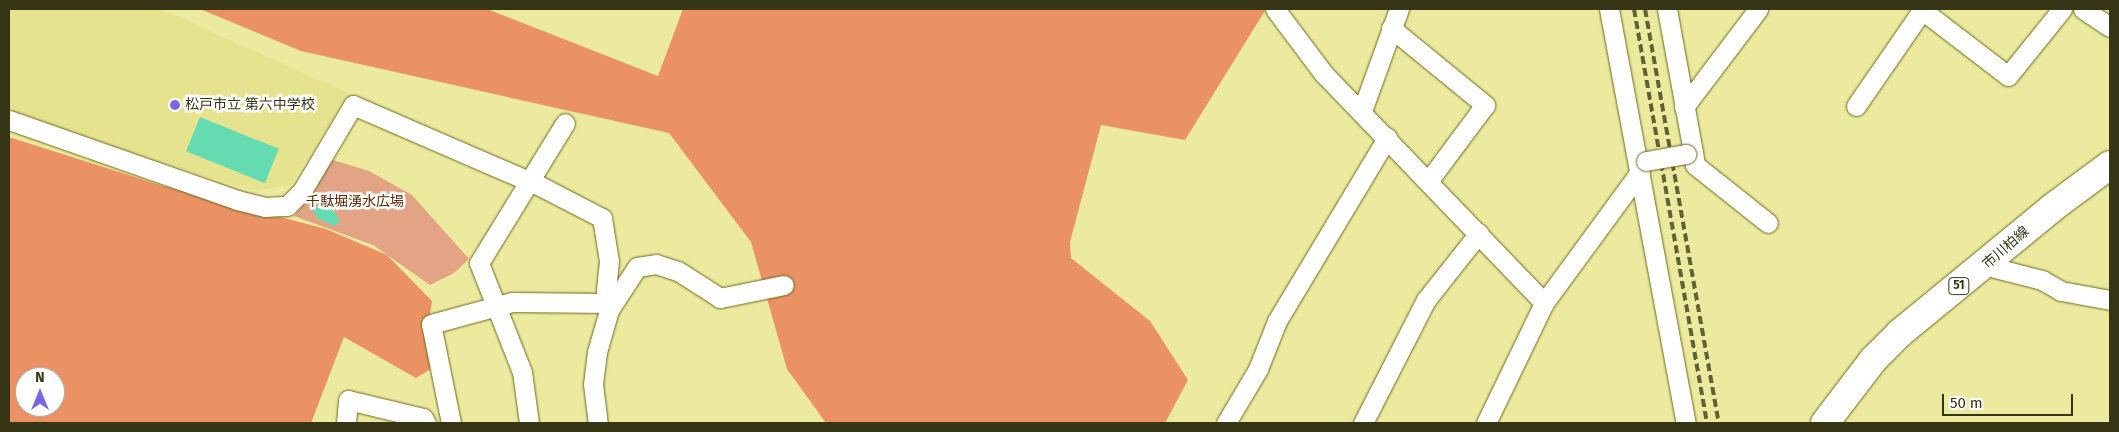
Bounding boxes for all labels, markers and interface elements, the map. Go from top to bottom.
place label: 松戸市立 第六中学校 [185,97,315,113]
marker: 松戸市立 第六中学校 [169,99,181,111]
park label: 千駄堀湧水広場 [306,194,404,210]
street label: 市川柏線 [1979,223,2033,273]
road number: 51 [1948,276,1970,296]
north arrow [15,367,65,417]
text: N [35,369,45,386]
scale bar [1944,384,2075,416]
text: 50 m [1950,394,1983,412]

